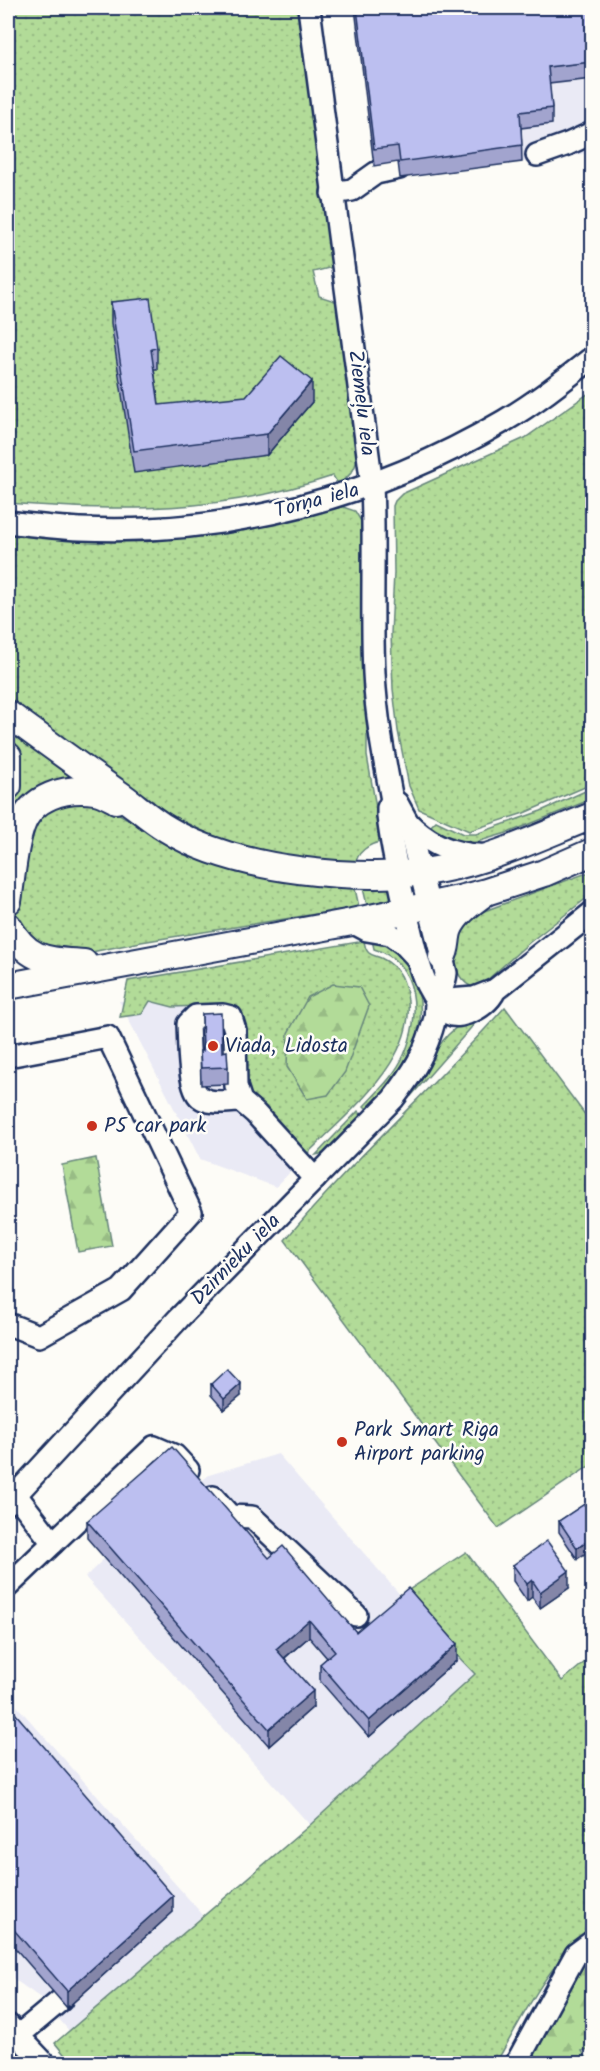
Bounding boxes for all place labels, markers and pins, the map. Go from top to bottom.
place label: Viada, Lidosta [225,1030,348,1063]
marker: Viada, Lidosta [206,1039,220,1053]
place label: P5 car park [104,1110,207,1143]
marker: P5 car park [85,1119,99,1133]
place label: Park Smart Riga Airport parking [354,1414,499,1471]
marker: Park Smart Riga Airport parking [335,1435,349,1449]

